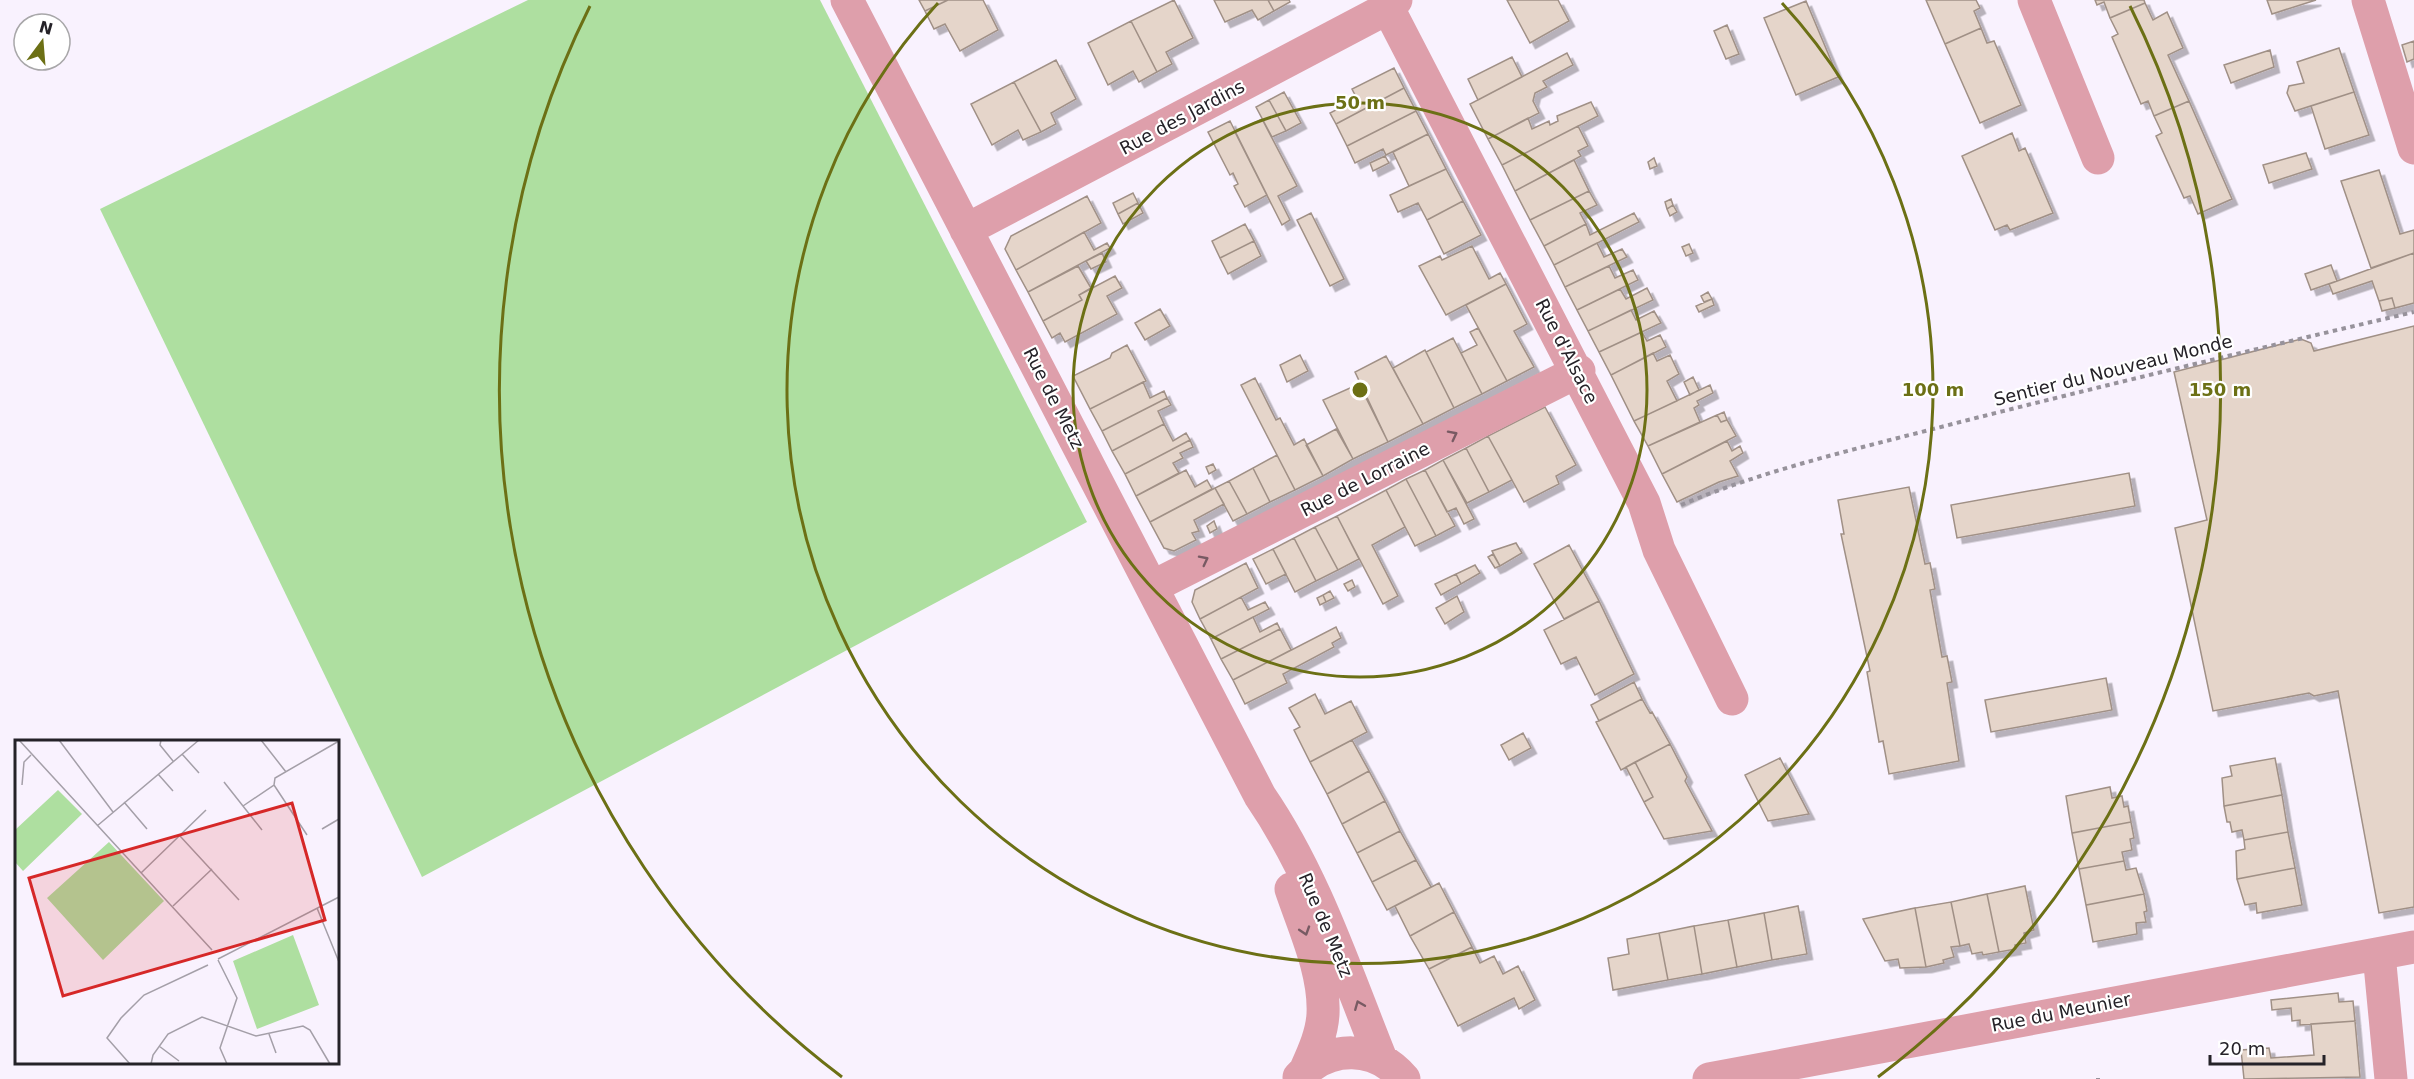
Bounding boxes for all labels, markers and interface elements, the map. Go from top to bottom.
north arrow [12,12,72,72]
text: N [37,17,55,39]
street label: Rue des Jardins [1116,75,1248,159]
text: 50 m [1335,92,1385,113]
street label: Rue d'Alsace [1532,295,1602,407]
street label: Sentier du Nouveau Monde [1992,330,2234,410]
street label: Rue de Metz [1019,344,1089,452]
text: 100 m [1902,379,1964,400]
text: 150 m [2189,379,2251,400]
centre of rings [1350,380,1370,400]
one-way arrow [1447,430,1458,442]
street label: Rue de Lorraine [1297,437,1433,521]
one-way arrow [1197,556,1208,568]
inset map [15,740,339,1064]
street label: Rue de Metz [1295,870,1357,980]
one-way arrow [1298,925,1310,936]
street label: Rue du Meunier [1990,988,2133,1036]
one-way arrow [1354,1000,1366,1011]
scale bar [2210,1028,2324,1066]
text: 20 m [2219,1038,2265,1059]

